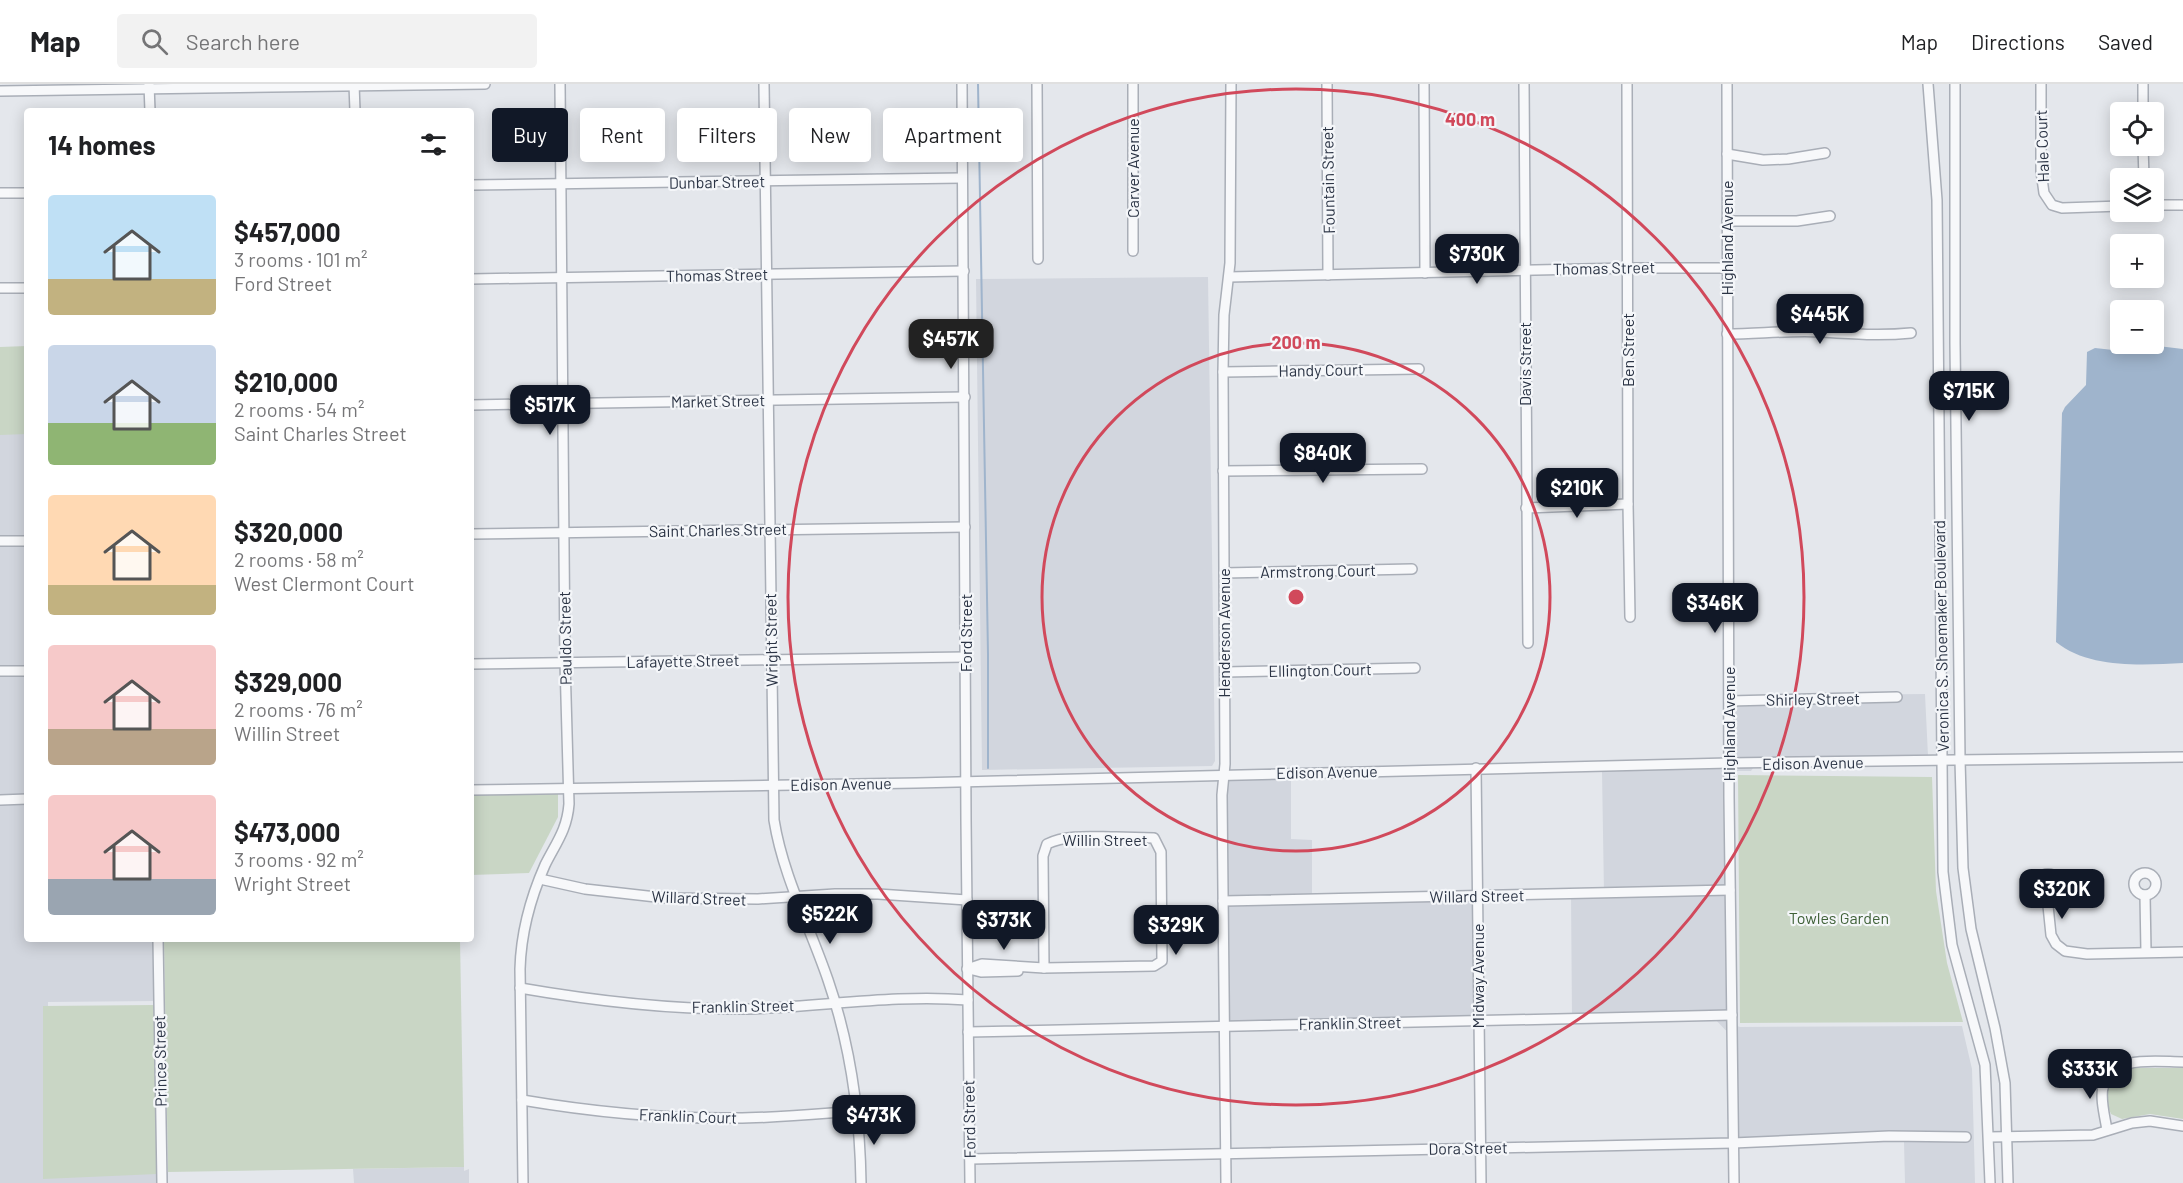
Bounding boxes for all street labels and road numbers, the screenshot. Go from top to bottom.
street label: Hale Court [2031,109,2052,183]
street label: Carver Avenue [1123,118,1142,218]
street label: Fountain Street [1317,126,1338,234]
street label: Dunbar Street [669,171,765,192]
street label: Highland Avenue [1717,181,1736,295]
street label: Thomas Street [1553,257,1655,278]
street label: Thomas Street [666,264,768,285]
street label: Ben Street [1618,313,1637,387]
street label: Davis Street [1515,322,1534,406]
street label: Handy Court [1278,359,1364,380]
street label: Market Street [671,390,765,411]
street label: Saint Charles Street [649,519,787,540]
street label: Veronica S. Shoemaker Boulevard [1929,520,1952,752]
street label: Armstrong Court [1260,560,1376,581]
street label: Henderson Avenue [1214,568,1233,698]
street label: Pauldo Street [554,591,575,685]
street label: Wright Street [760,593,781,687]
street label: Ford Street [956,594,975,672]
street label: Lafayette Street [626,650,740,671]
street label: Ellington Court [1268,659,1372,680]
street label: Highland Avenue [1719,667,1738,781]
street label: Shirley Street [1766,688,1860,709]
street label: Edison Avenue [1762,752,1864,773]
street label: Edison Avenue [1276,761,1378,782]
street label: Edison Avenue [790,773,892,794]
street label: Willin Street [1062,830,1148,849]
street label: Willard Street [1429,885,1525,906]
street label: Willard Street [651,886,747,909]
street label: Midway Avenue [1468,923,1487,1029]
street label: Franklin Street [691,995,795,1016]
street label: Franklin Street [1298,1012,1402,1033]
street label: Prince Street [149,1015,170,1107]
street label: Ford Street [958,1080,979,1158]
street label: Franklin Court [639,1104,737,1127]
street label: Dora Street [1428,1137,1508,1158]

